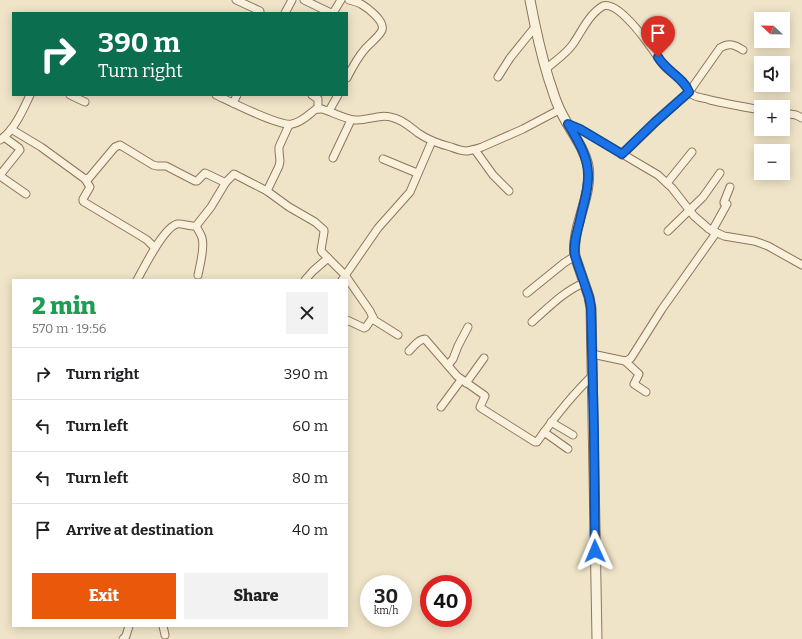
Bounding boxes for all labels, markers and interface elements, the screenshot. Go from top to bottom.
north arrow [754,12,790,48]
map controls [754,12,790,180]
pin [641,16,675,57]
icon: arrive [647,22,669,44]
text: 390 m [98,26,180,59]
icon: right [32,28,84,80]
button: sound [754,56,790,92]
text: Turn right [98,60,183,82]
button: + [754,100,790,136]
button: − [754,144,790,180]
text: 2 min [32,292,96,320]
button: close [286,292,328,334]
text: 570 m · 19:56 [32,321,106,336]
icon: right [32,363,54,385]
text: Turn right [66,365,139,383]
text: 390 m [284,365,328,383]
icon: left [32,415,54,437]
text: Turn left [66,417,128,435]
text: 60 m [292,417,328,435]
icon: left [32,467,54,489]
text: Turn left [66,469,128,487]
text: 80 m [292,469,328,487]
icon: arrive [32,519,54,541]
text: Arrive at destination [66,521,213,539]
text: 40 m [292,521,328,539]
position arrow [574,530,616,572]
button: Exit [32,573,176,619]
button: Share [184,573,328,619]
speed limit sign: 40 [420,575,472,627]
text: 30 [374,584,398,608]
text: km/h [374,605,398,617]

